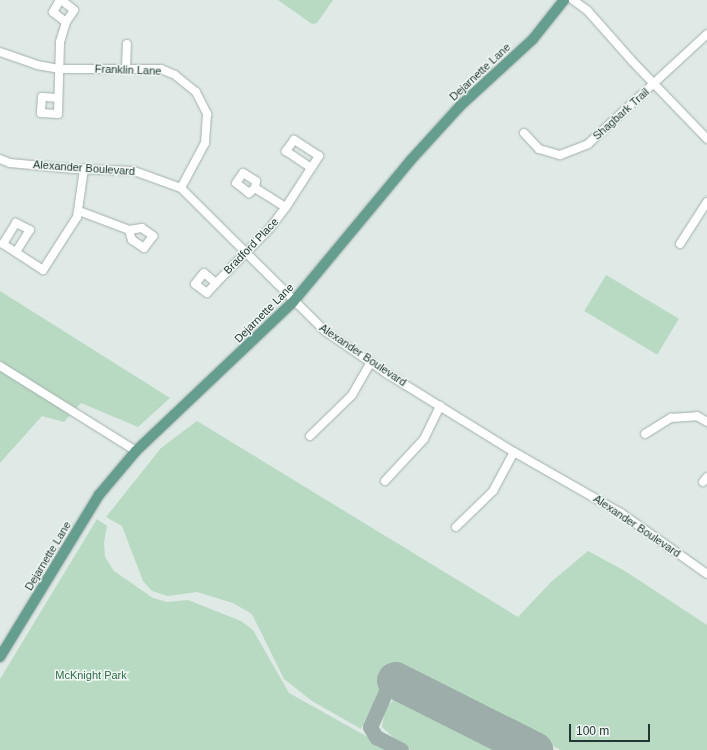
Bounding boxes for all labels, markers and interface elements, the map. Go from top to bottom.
street label: Dejarnette Lane [447,40,513,104]
street label: Franklin Lane [94,62,162,78]
street label: Shagbark Trail [590,85,652,143]
street label: Alexander Boulevard [33,158,135,178]
street label: Bradford Place [221,215,281,277]
street label: Dejarnette Lane [232,281,296,345]
street label: Alexander Boulevard [317,321,409,389]
street label: Alexander Boulevard [591,492,683,560]
street label: Dejarnette Lane [22,519,74,593]
park label: McKnight Park [55,668,127,682]
scale bar [571,716,652,742]
text: 100 m [576,724,609,738]

